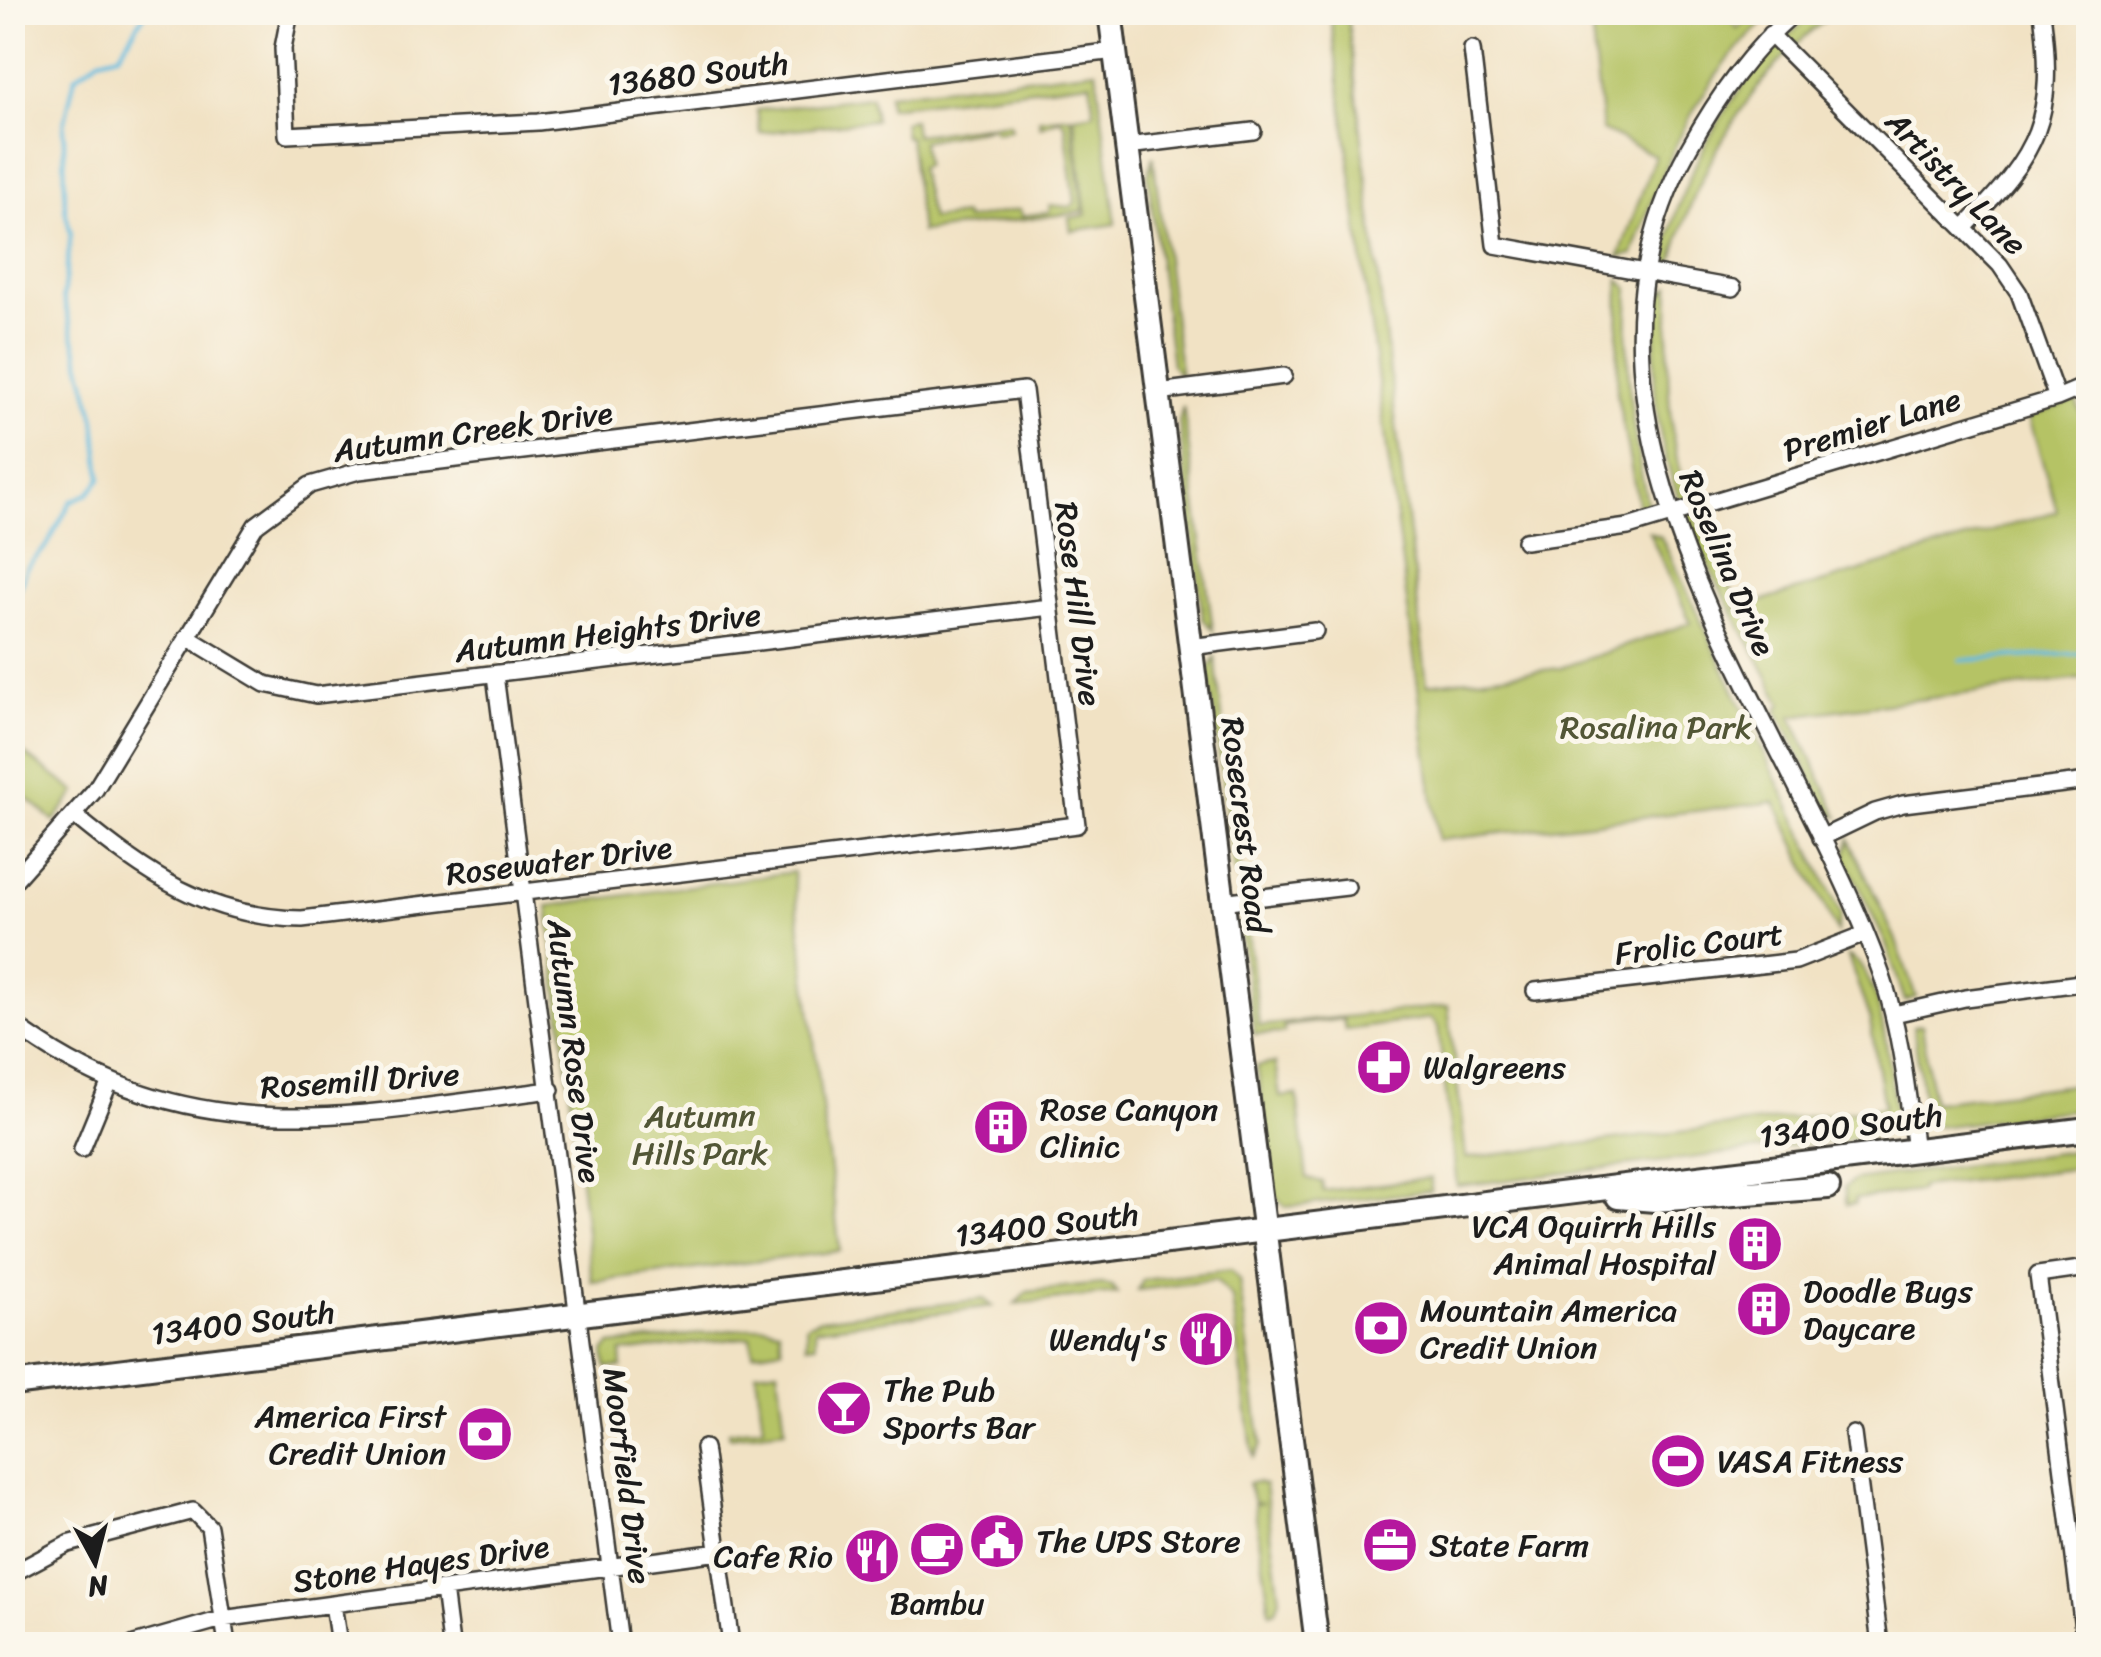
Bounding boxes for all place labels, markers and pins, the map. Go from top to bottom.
pharmacy icon: Walgreens [1354,1037,1414,1097]
place label: Walgreens [1423,1039,1566,1096]
place label: Rose Canyon Clinic [1040,1081,1218,1175]
building icon: Rose Canyon Clinic [971,1097,1031,1157]
place label: VCA Oquirrh Hills Animal Hospital [1472,1198,1717,1292]
building icon: VCA Oquirrh Hills Animal Hospital [1725,1214,1785,1274]
place label: Doodle Bugs Daycare [1803,1263,1973,1357]
building icon: Doodle Bugs Daycare [1734,1279,1794,1339]
place label: Mountain America Credit Union [1420,1282,1677,1376]
bank icon: Mountain America Credit Union [1351,1298,1411,1358]
restaurant icon: Wendy's [1176,1309,1236,1369]
place label: Wendy's [1049,1311,1167,1368]
place label: The Pub Sports Bar [883,1362,1037,1456]
bar icon: The Pub Sports Bar [814,1378,874,1438]
place label: America First Credit Union [254,1388,447,1482]
bank icon: America First Credit Union [455,1404,515,1464]
sports icon: VASA Fitness [1648,1431,1708,1491]
place label: VASA Fitness [1717,1433,1903,1490]
public building icon: The UPS Store [967,1511,1027,1571]
place label: The UPS Store [1036,1513,1241,1570]
office icon: State Farm [1360,1515,1420,1575]
place label: State Farm [1429,1517,1589,1574]
cafe icon: Bambu [907,1519,967,1579]
restaurant icon: Cafe Rio [842,1526,902,1586]
place label: Cafe Rio [714,1528,833,1585]
place label: Bambu [889,1575,985,1632]

